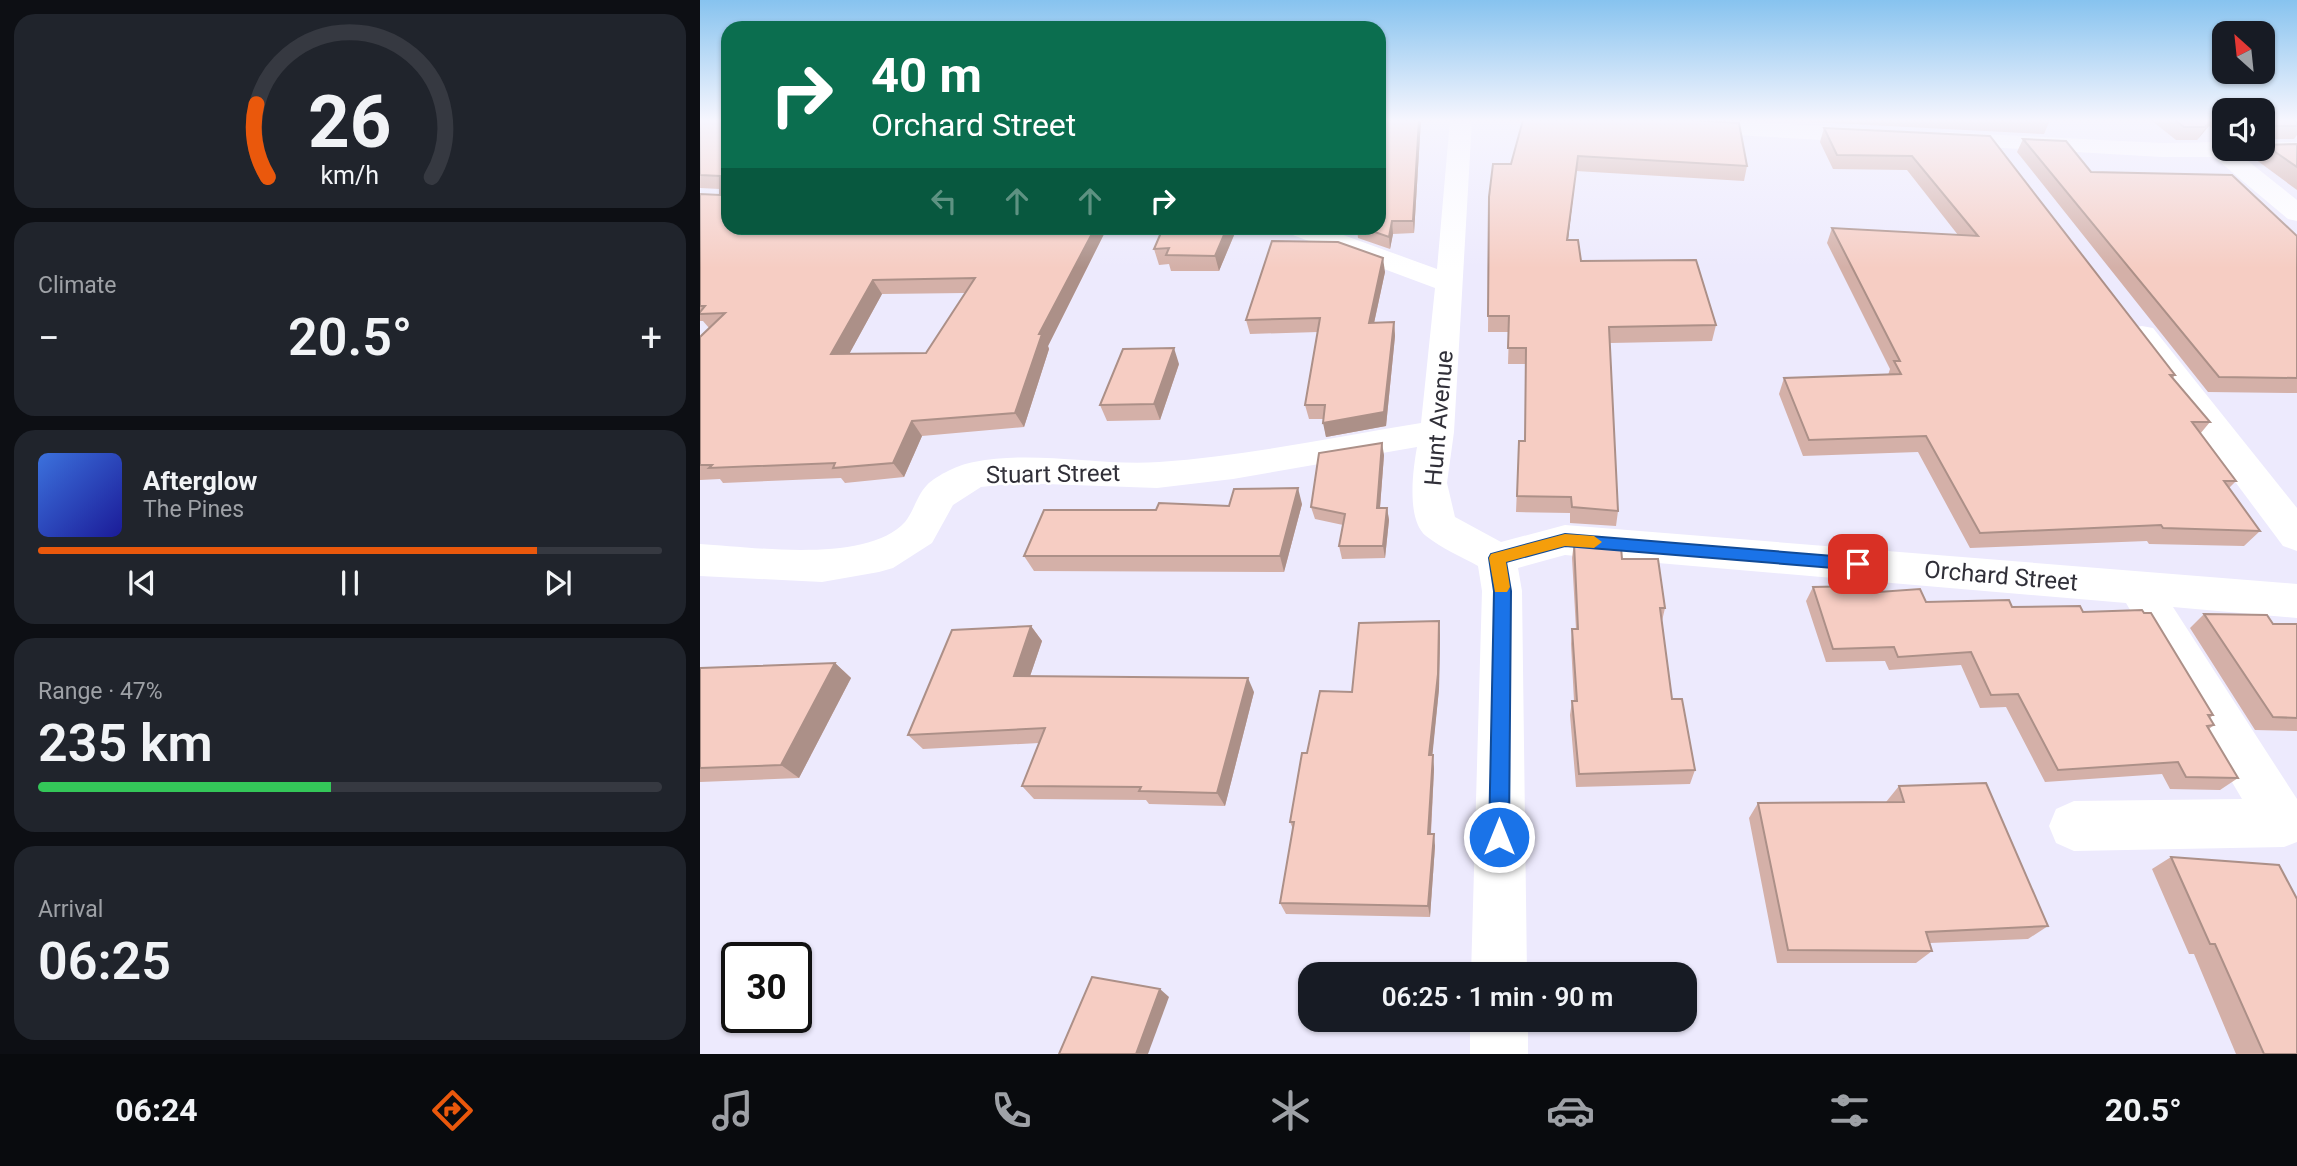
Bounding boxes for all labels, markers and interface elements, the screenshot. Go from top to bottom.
north arrow [2212,21,2275,84]
map controls [2212,21,2275,161]
text: 40 m [871,47,982,104]
icon: right [756,49,847,140]
text: 26 [308,79,392,165]
button: sound [2212,98,2275,161]
text: Orchard Street [871,106,1076,144]
text: km/h [321,161,379,190]
icon: left [925,182,963,220]
icon: ahead [998,182,1036,220]
icon: ahead [1071,182,1109,220]
icon: right [1144,182,1182,220]
text: Climate [38,272,117,299]
text: 20.5° [288,307,412,368]
text: − [38,316,60,360]
text: + [640,316,662,360]
street label: Hunt Avenue [1419,349,1459,487]
street label: Stuart Street [986,459,1120,489]
text: Afterglow [143,466,257,496]
text: The Pines [143,496,244,523]
pin [1828,534,1888,594]
icon: arrive [1839,545,1877,583]
street label: Orchard Street [1923,555,2079,597]
icon: previous [123,564,161,602]
icon: pause [331,564,369,602]
icon: next [539,564,577,602]
text: Range · 47% [38,678,163,705]
text: 235 km [38,713,213,774]
position arrow [1462,800,1536,874]
text: Arrival [38,896,103,923]
text: 06:25 [38,931,171,992]
speed limit sign: 30 [721,942,812,1033]
text: 06:25 · 1 min · 90 m [1382,982,1613,1012]
icon: directions [428,1086,477,1135]
icon: music [708,1086,757,1135]
icon: phone [987,1086,1036,1135]
icon: climate [1266,1086,1315,1135]
icon: car [1546,1086,1595,1135]
icon: filters [1825,1086,1874,1135]
text: 06:24 [115,1091,198,1129]
text: 20.5° [2105,1091,2182,1129]

